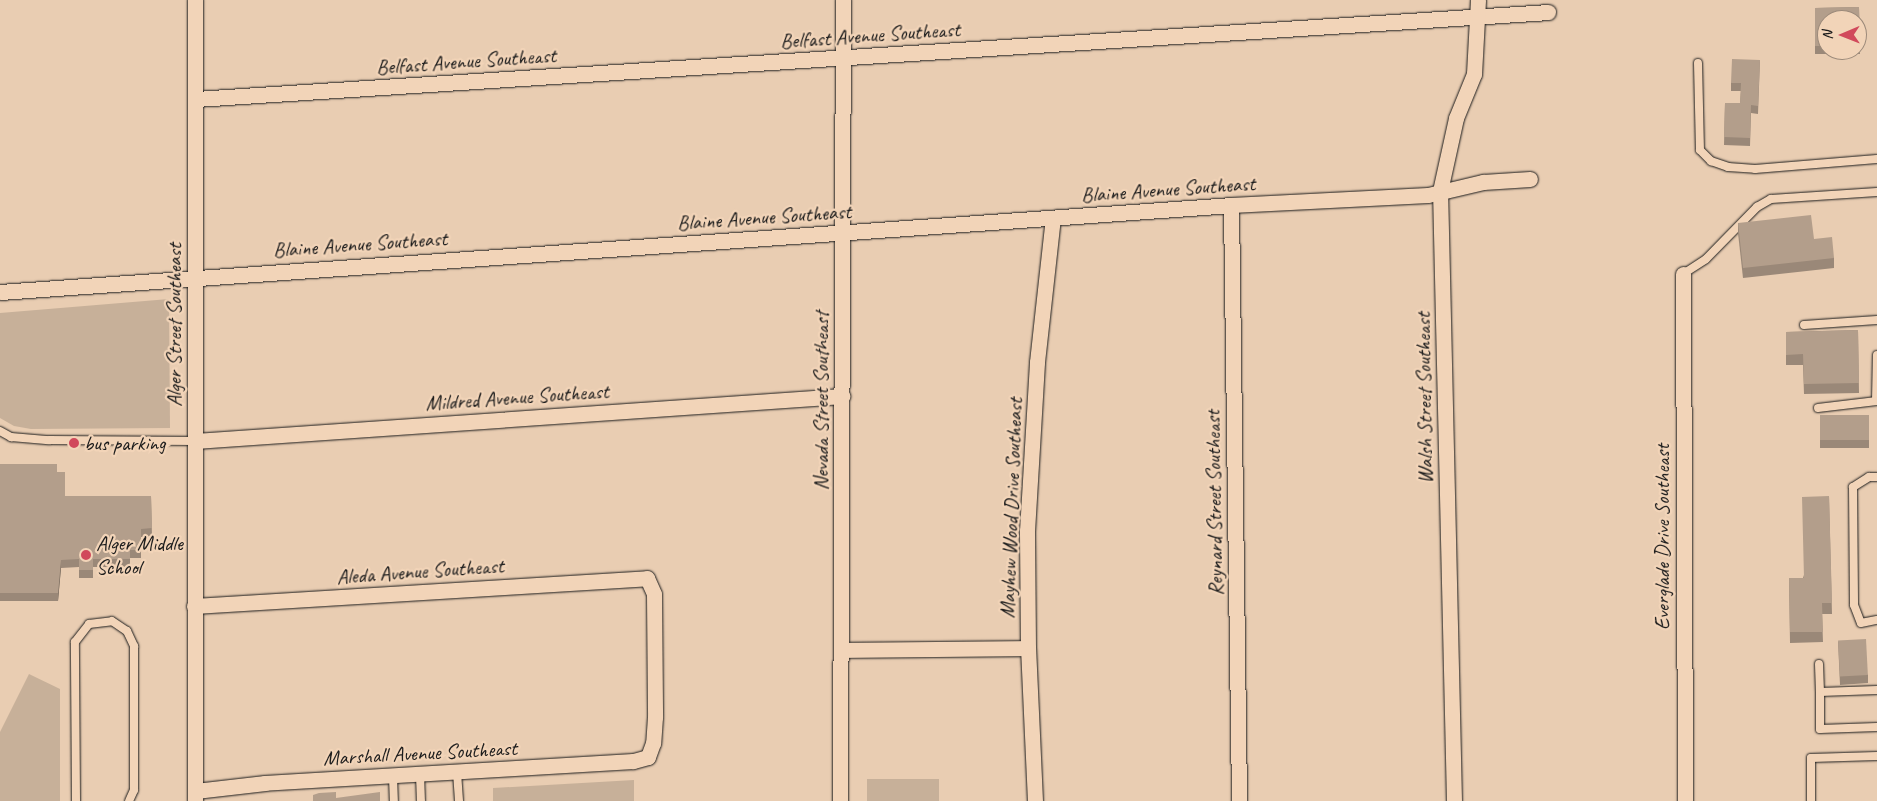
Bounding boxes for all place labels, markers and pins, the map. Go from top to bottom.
place label: bus parking [84,430,166,456]
marker: bus parking [68,437,80,449]
place label: Alger Middle School [96,530,183,580]
marker: Alger Middle School [80,549,92,561]

